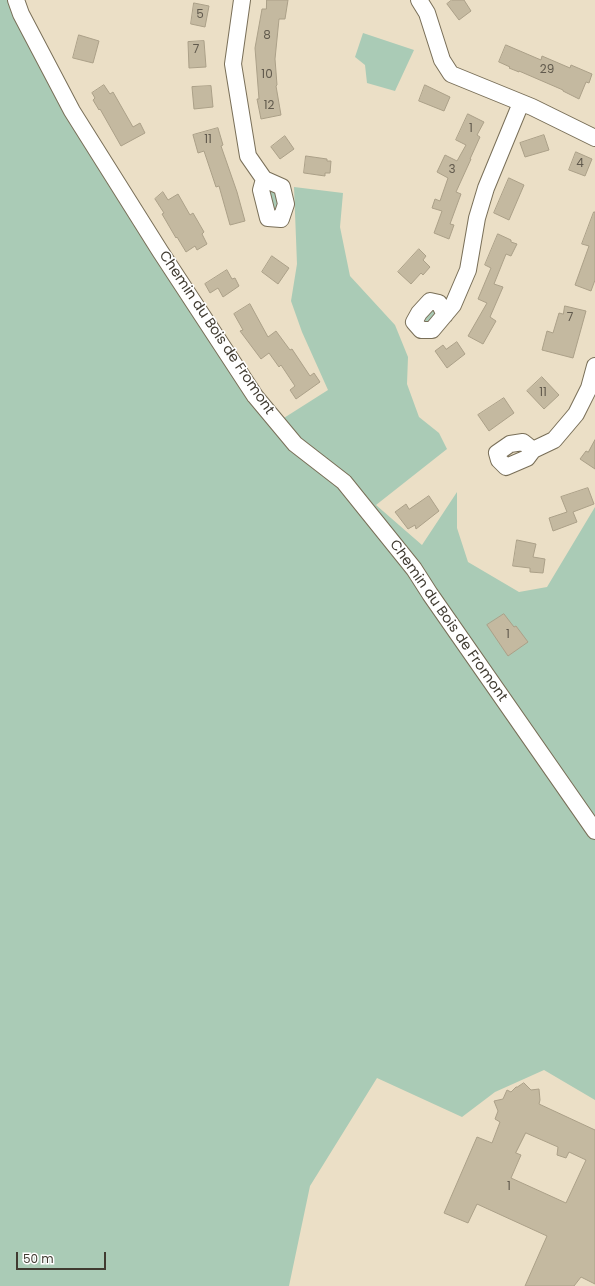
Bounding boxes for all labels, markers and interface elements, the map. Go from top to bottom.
house number: 5 [196,8,204,22]
house number: 8 [263,29,271,43]
house number: 7 [193,43,199,57]
house number: 29 [540,63,554,77]
house number: 10 [261,68,273,82]
house number: 12 [264,99,274,113]
house number: 1 [469,122,473,136]
house number: 11 [204,133,212,147]
house number: 4 [576,157,584,171]
house number: 3 [448,163,456,177]
street label: Chemin du Bois de Fromont [155,248,277,418]
house number: 7 [567,311,573,325]
house number: 11 [539,386,547,400]
street label: Chemin du Bois de Fromont [386,537,510,705]
house number: 1 [506,628,510,642]
house number: 1 [507,1180,511,1194]
scale bar [18,1244,108,1270]
text: 50 m [23,1250,54,1267]

